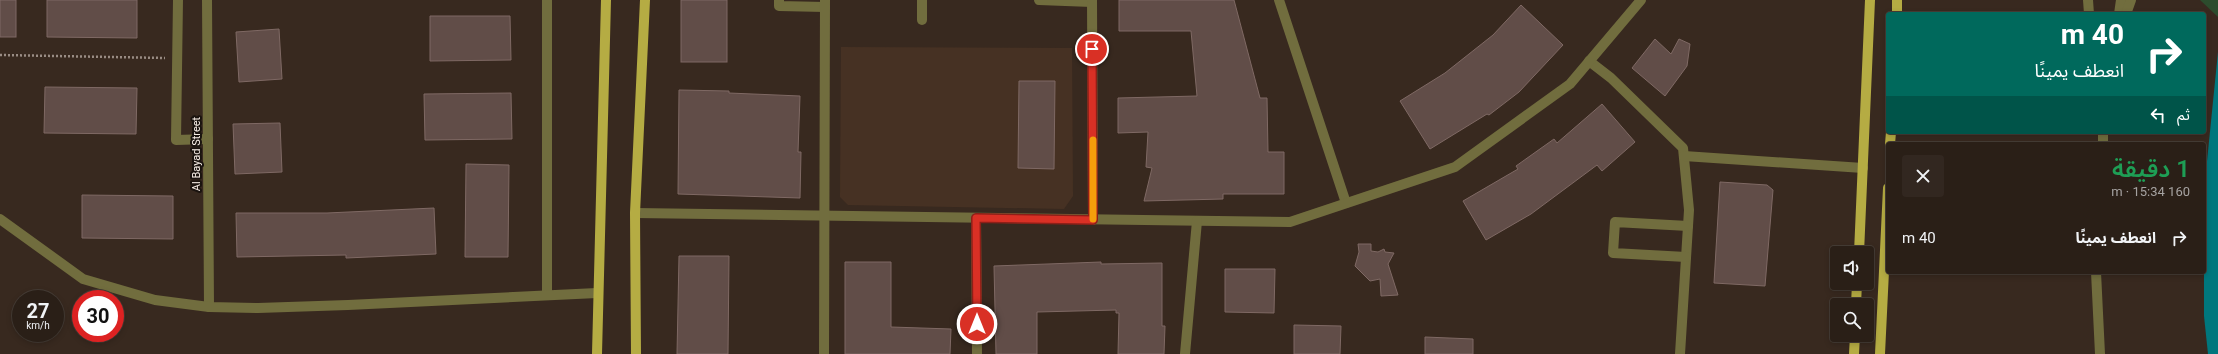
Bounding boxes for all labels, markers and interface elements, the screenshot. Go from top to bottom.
text: 40 m [2061,18,2124,51]
icon: right [2138,28,2190,80]
pin [1075,32,1109,66]
icon: arrive [1081,38,1103,60]
text: انعطف يمينًا [2035,60,2124,81]
icon: left [2147,104,2169,126]
text: ثم [2177,106,2190,124]
street label: Al Bayad Street [190,116,203,191]
button: close [1902,155,1944,197]
text: 1 دقيقة [2112,155,2190,183]
text: 160 m · 15:34 [2111,184,2190,199]
icon: right [2168,227,2190,249]
text: 40 m [1902,229,1936,247]
text: انعطف يمينًا [2076,229,2156,247]
map controls [1830,246,1874,342]
button: sound [1830,246,1874,290]
speed limit sign: 30 [72,290,124,342]
button: search [1830,298,1874,342]
text: 27 [27,299,49,323]
position arrow [956,303,998,345]
text: km/h [26,320,50,331]

